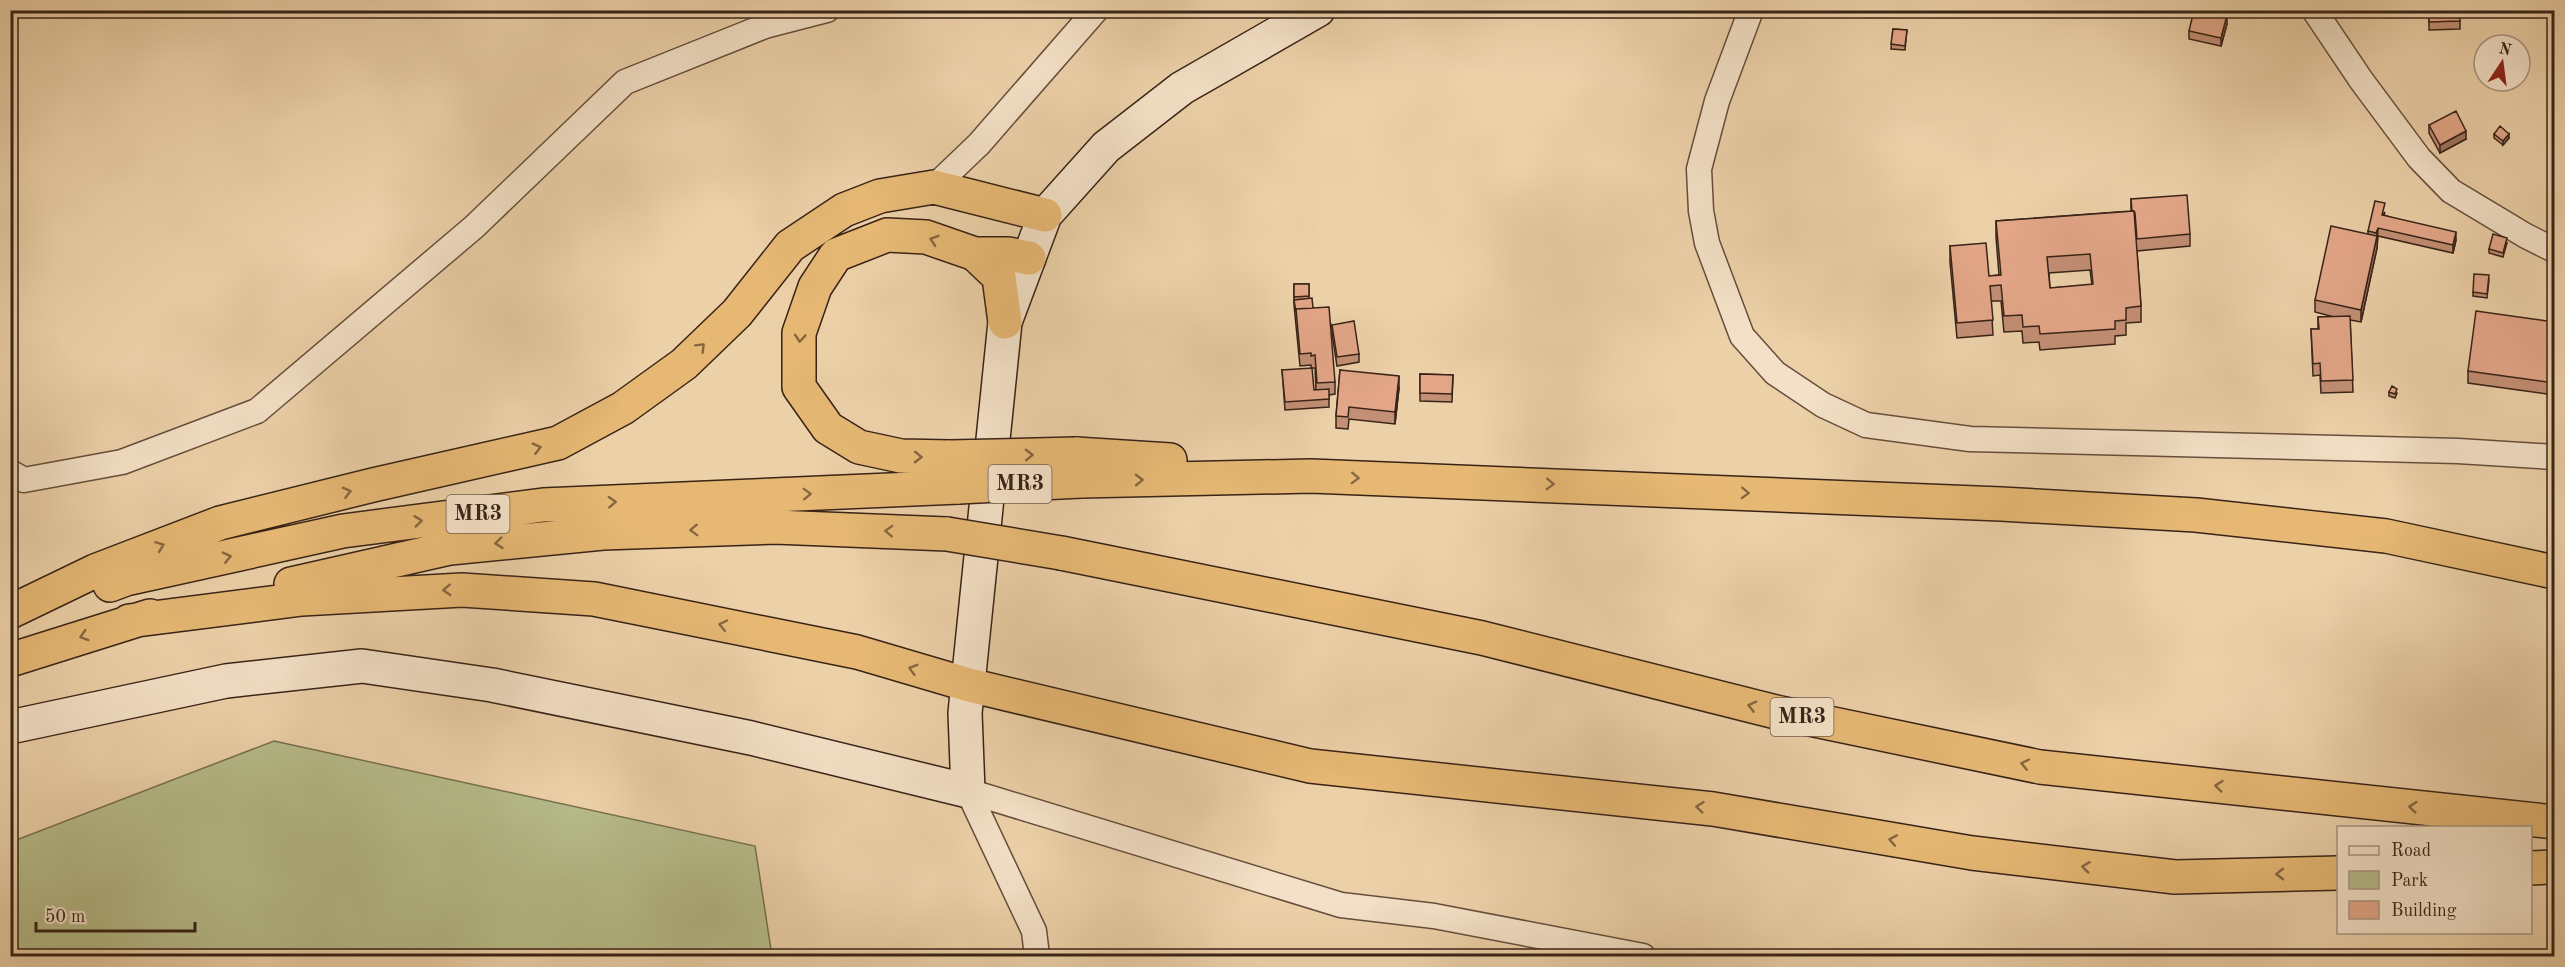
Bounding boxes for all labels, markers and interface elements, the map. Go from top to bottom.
north arrow [2472,33,2532,93]
text: N [2497,41,2513,60]
one-way arrow [929,235,940,247]
one-way arrow [793,334,806,343]
one-way arrow [694,344,705,355]
one-way arrow [532,443,542,456]
one-way arrow [1025,449,1034,462]
one-way arrow [913,450,922,463]
road number: MR3 [988,465,1052,503]
one-way arrow [1351,471,1360,484]
one-way arrow [1135,474,1144,486]
one-way arrow [1546,478,1555,491]
one-way arrow [342,486,352,499]
one-way arrow [1741,486,1750,499]
one-way arrow [802,487,811,500]
road number: MR3 [446,495,510,533]
one-way arrow [608,496,617,509]
one-way arrow [414,516,423,528]
one-way arrow [689,523,698,536]
one-way arrow [884,525,893,538]
one-way arrow [495,536,504,549]
one-way arrow [154,541,165,554]
one-way arrow [221,551,231,564]
one-way arrow [442,584,451,597]
one-way arrow [718,619,728,632]
one-way arrow [79,629,90,641]
one-way arrow [908,663,918,676]
road number: MR3 [1770,698,1834,736]
one-way arrow [1748,701,1758,713]
one-way arrow [2021,758,2031,771]
one-way arrow [2214,780,2223,793]
one-way arrow [1696,801,1705,814]
one-way arrow [2408,801,2417,814]
legend [2337,826,2532,934]
one-way arrow [1888,834,1897,846]
text: Road [2391,842,2431,860]
one-way arrow [2081,861,2090,873]
one-way arrow [2276,868,2285,881]
text: Park [2391,872,2428,890]
scale bar [36,895,195,933]
text: Building [2391,902,2457,920]
text: 50 m [45,908,85,926]

